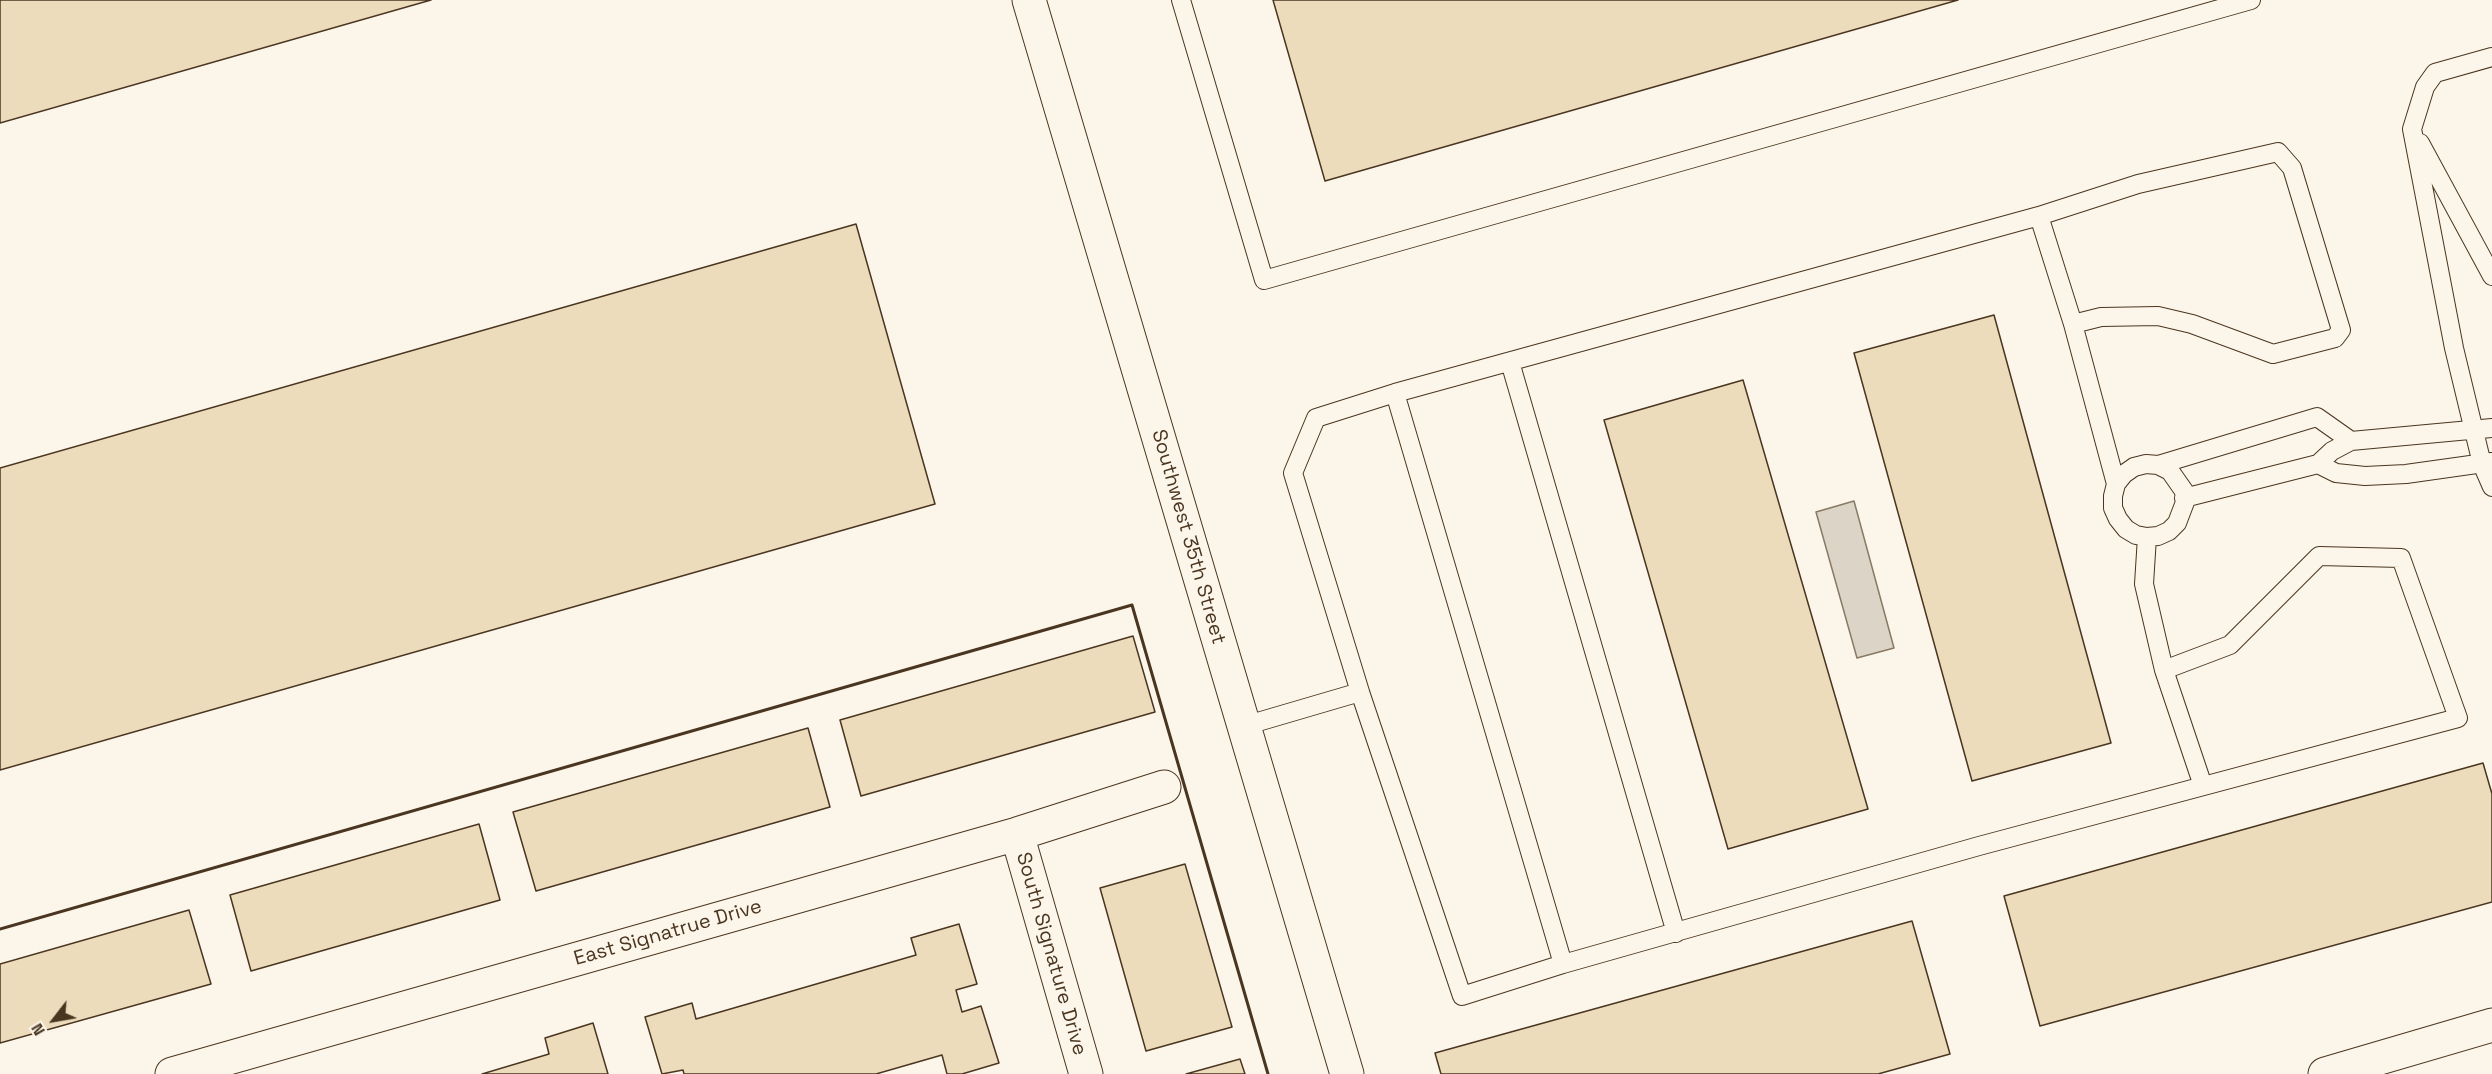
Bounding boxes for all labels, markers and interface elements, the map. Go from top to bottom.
street label: Southwest 35th Street [1146,427,1230,647]
street label: South Signature Drive [1011,850,1091,1058]
street label: East Signatrue Drive [571,895,765,971]
north arrow [24,990,84,1050]
text: N [26,1020,50,1040]

